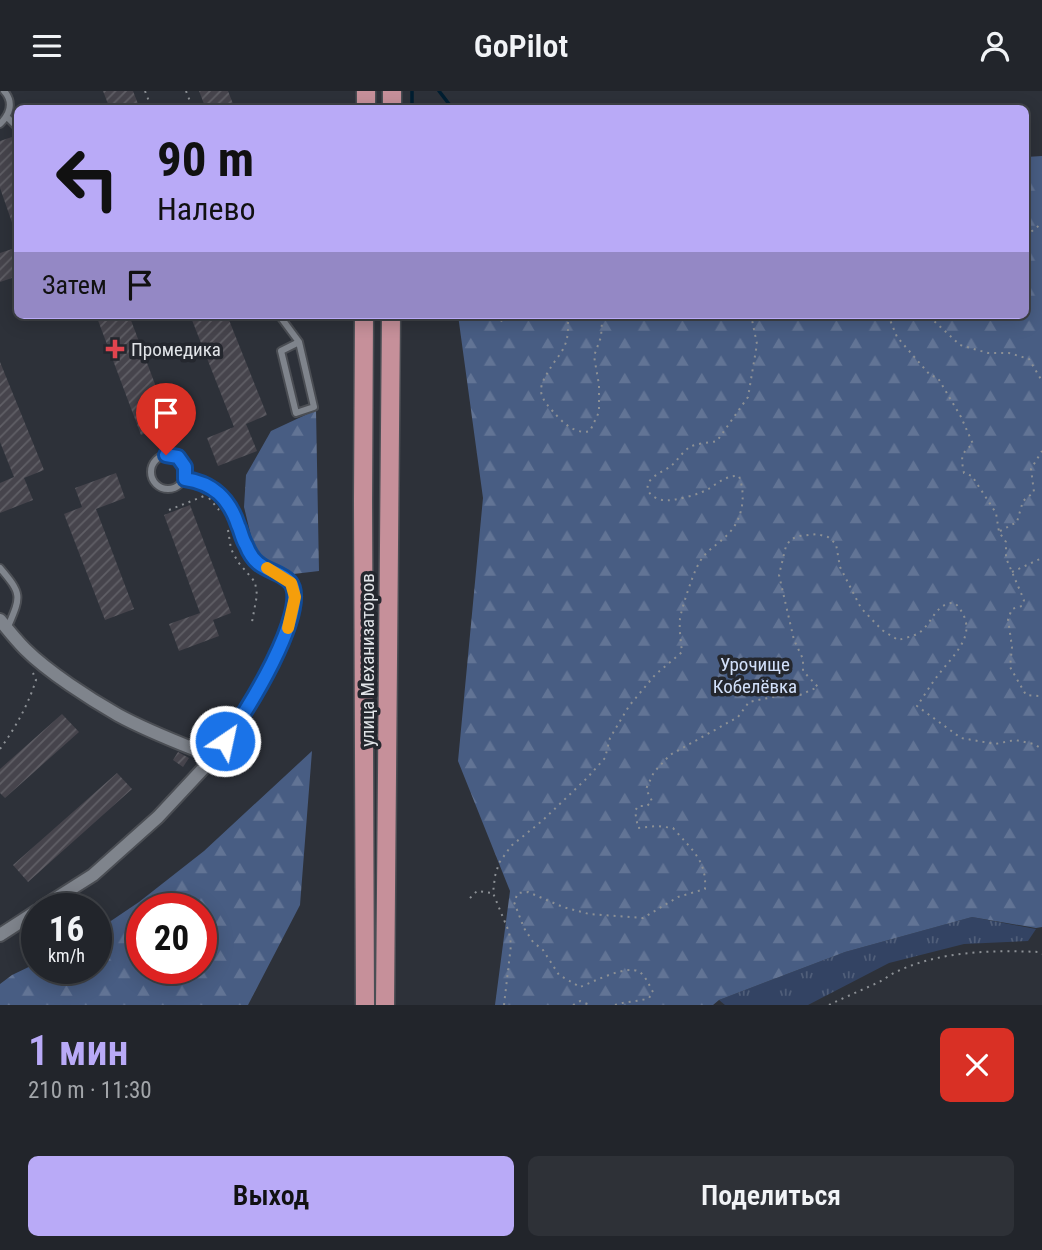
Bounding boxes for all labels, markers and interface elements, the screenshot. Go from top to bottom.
icon: menu [28,27,66,65]
text: GoPilot [474,27,568,65]
icon: person [976,27,1014,65]
text: 90 m [157,131,254,188]
icon: left [42,133,133,224]
text: Налево [157,190,256,228]
icon: arrive [121,266,159,304]
text: Затем [42,270,107,300]
place label: Промедика [131,338,221,361]
marker: Промедика [105,339,125,359]
pin [136,383,196,455]
icon: arrive [147,394,185,432]
street label: улица Механизаторов [356,573,379,747]
park label: Урочище Кобелёвка [713,653,797,698]
position arrow [188,704,262,778]
speed limit sign: 20 [126,893,217,984]
text: 16 [49,909,84,950]
text: km/h [48,945,85,966]
text: 1 мин [28,1026,129,1075]
button: close [940,1028,1014,1102]
text: 210 m · 11:30 [28,1077,152,1104]
button: Выход [28,1156,514,1236]
button: Поделиться [528,1156,1014,1236]

